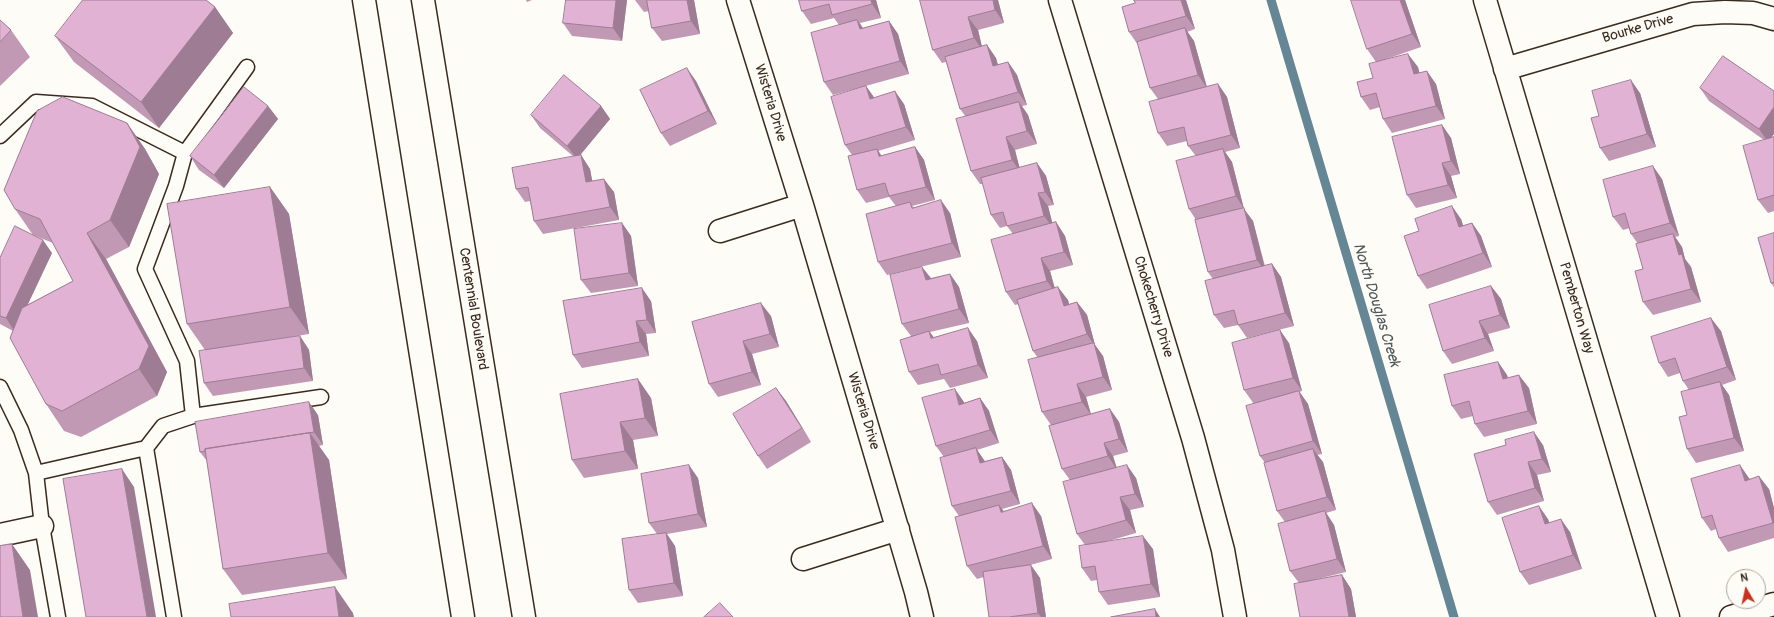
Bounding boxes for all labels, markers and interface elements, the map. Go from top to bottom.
street label: Bourke Drive [1601,11,1675,47]
street label: Wisteria Drive [750,62,790,144]
water label: North Douglas Creek [1349,241,1403,369]
street label: Centennial Boulevard [455,247,491,371]
street label: Chokecherry Drive [1130,254,1176,360]
street label: Pemberton Way [1555,260,1597,356]
street label: Wisteria Drive [843,370,883,452]
north arrow [1726,569,1766,609]
text: N [1740,571,1749,585]

